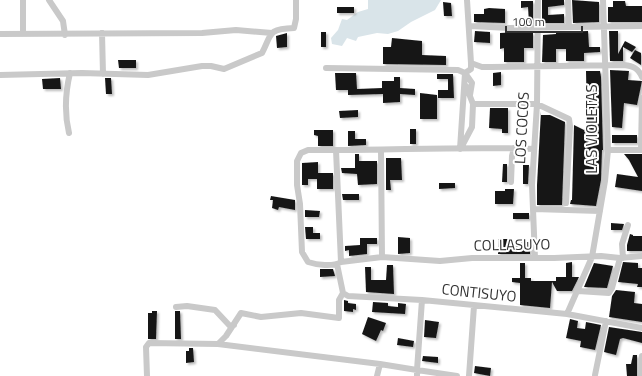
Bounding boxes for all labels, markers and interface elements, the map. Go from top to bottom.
scale bar [506,8,582,34]
text: 100 m [512,12,545,31]
street label: LAS VIOLETAS [580,84,603,174]
street label: LOS COCOS [508,91,535,165]
street label: COLLASUYO [474,232,550,257]
street label: CONTISUYO [441,277,518,308]

